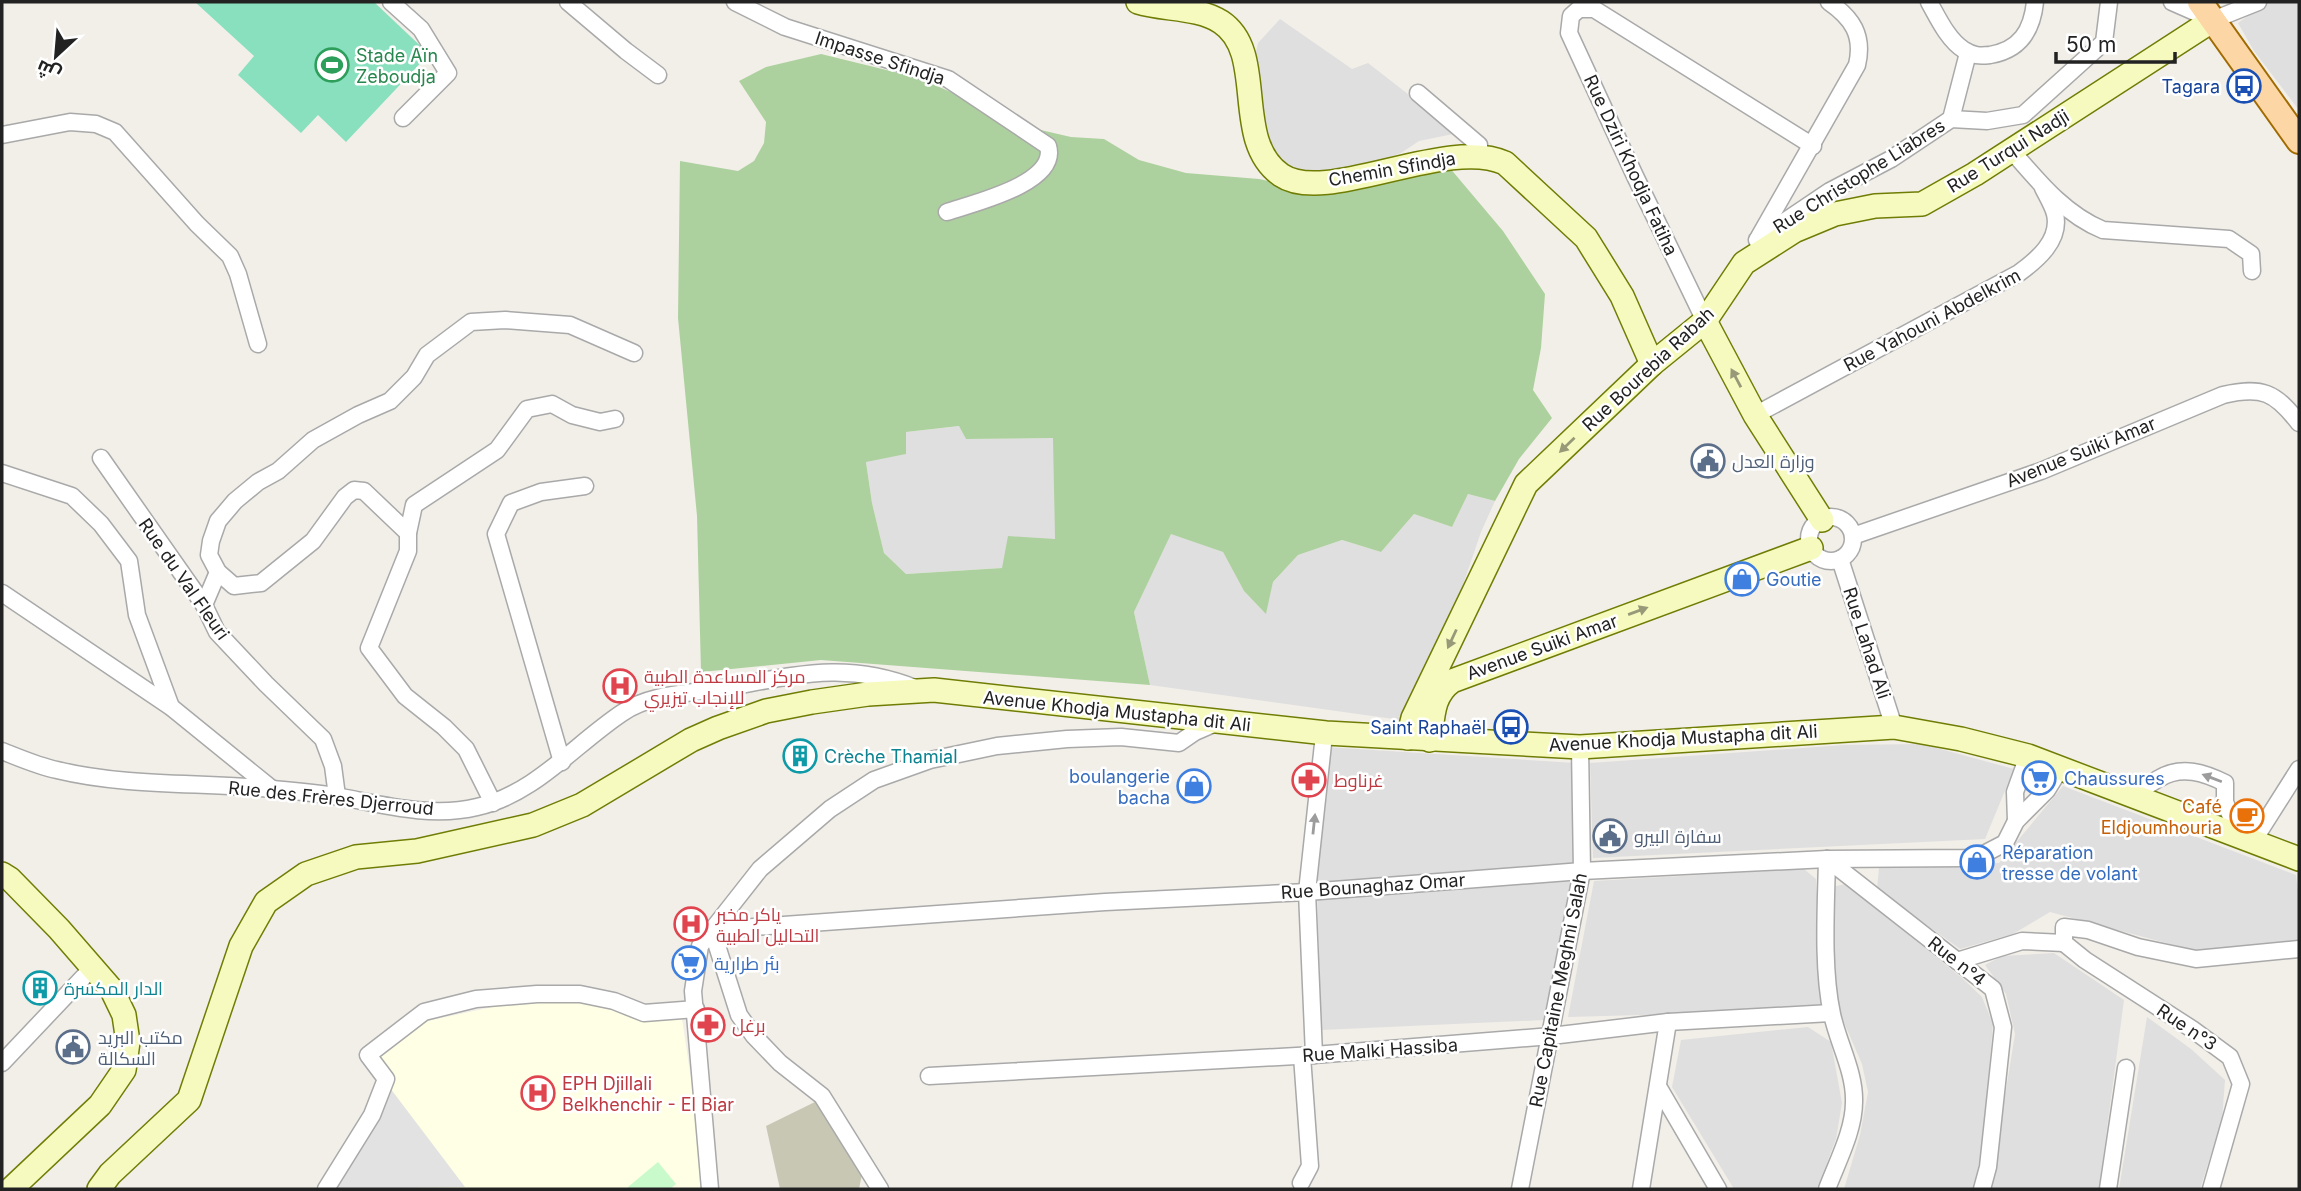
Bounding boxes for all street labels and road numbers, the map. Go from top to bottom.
street label: Impasse Sfindja [812,27,948,89]
street label: Rue Dziri Khodja Fatiha [1580,71,1682,259]
street label: Rue Turqui Nadji [1943,105,2073,197]
street label: Rue Christophe Liabres [1769,115,1949,237]
street label: Chemin Sfindja [1327,147,1457,191]
street label: Rue Yahouni Abdelkrim [1840,264,2024,376]
street label: Rue Bourebia Rabah [1578,303,1718,435]
street label: Avenue Suiki Amar [2003,412,2159,492]
street label: Rue du Val Fleuri [134,514,234,644]
street label: Rue Lahad Ali [1839,585,1895,701]
street label: Avenue Suiki Amar [1464,610,1621,684]
street label: Avenue Khodja Mustapha dit Ali [982,686,1252,736]
street label: Avenue Khodja Mustapha dit Ali [1548,720,1818,756]
street label: Rue des Frères Djerroud [227,777,435,819]
street label: Rue Bounaghaz Omar [1280,869,1466,903]
street label: Rue Capitaine Meghni Salah [1525,871,1591,1109]
street label: Rue n°4 [1924,932,1990,990]
street label: Rue n°3 [2153,999,2221,1055]
street label: Rue Malki Hassiba [1301,1034,1459,1066]

